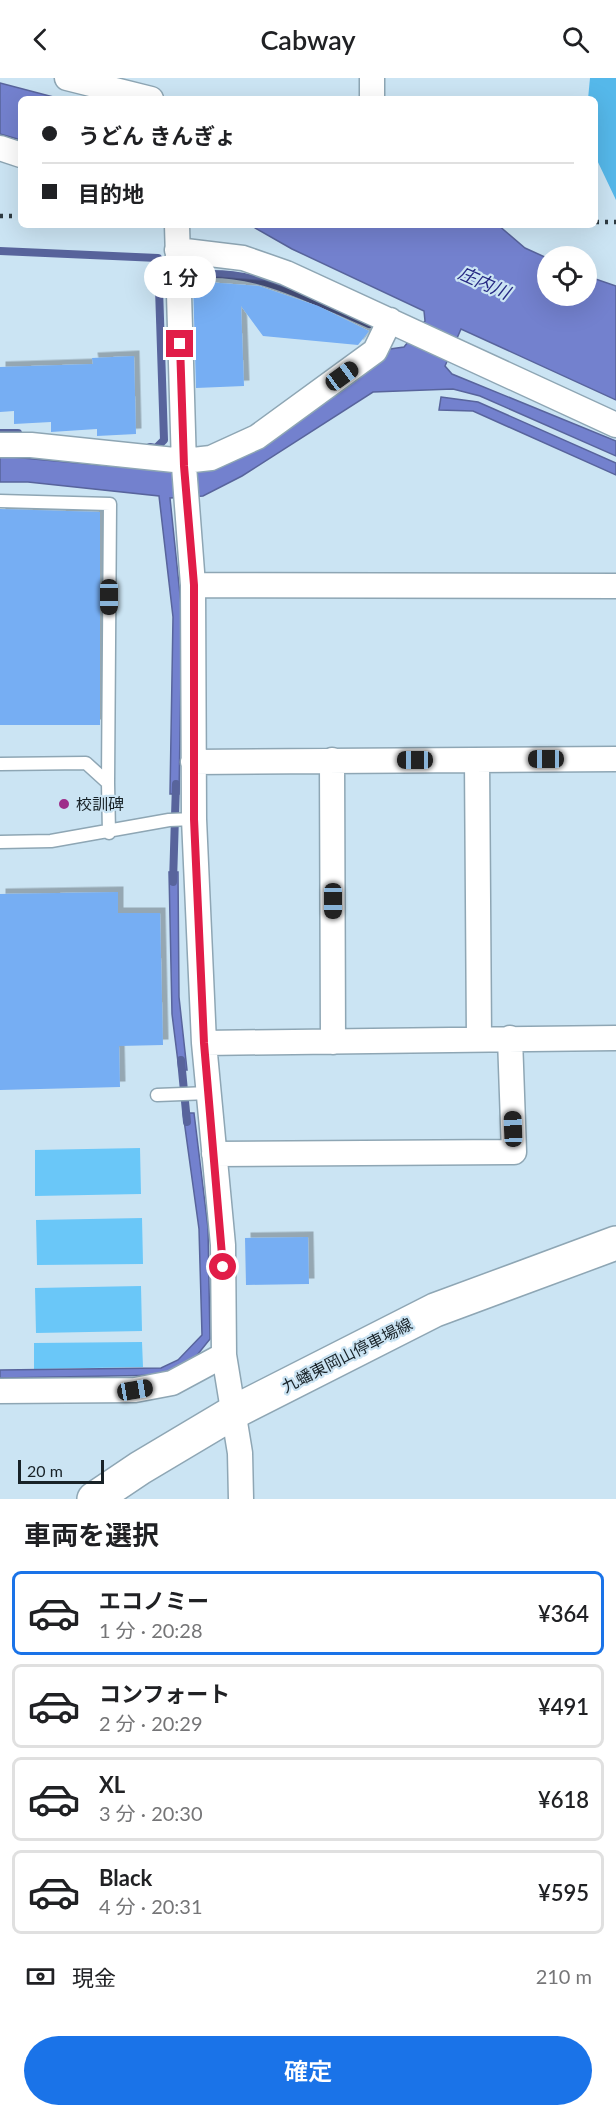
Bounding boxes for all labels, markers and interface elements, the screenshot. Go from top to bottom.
icon: back [24,23,57,56]
text: Cabway [260,23,356,56]
icon: search [559,23,592,56]
text: うどん きんぎょ [78,122,236,149]
text: 目的地 [78,180,144,207]
map controls [537,246,597,306]
button: locate [537,246,597,306]
callout: 1 分 [144,257,216,299]
water label: 庄内川 [455,261,515,304]
text: 1 分 [162,265,198,289]
route end [166,330,193,357]
car [322,358,362,394]
car [100,579,118,615]
car [528,750,564,768]
car [397,751,433,769]
place label: 校訓碑 [76,794,124,813]
marker: 校訓碑 [57,797,71,811]
car [324,883,342,919]
car [503,1111,523,1147]
route start [209,1253,236,1280]
street label: 九蟠東岡山停車場線 [278,1313,415,1396]
car [116,1378,154,1402]
scale bar [18,1457,104,1484]
text: 20 m [27,1461,63,1480]
text: 車両を選択 [24,1518,159,1551]
icon: car [27,1586,81,1640]
text: エコノミー [99,1587,209,1614]
text: ¥364 [538,1600,589,1627]
text: 1 分 · 20:28 [99,1618,203,1642]
icon: car [27,1679,81,1733]
text: コンフォート [99,1680,230,1707]
text: ¥491 [538,1693,589,1720]
text: 2 分 · 20:29 [99,1711,203,1735]
text: XL [99,1771,125,1798]
icon: car [27,1772,81,1826]
text: ¥618 [538,1786,589,1813]
text: 3 分 · 20:30 [99,1801,203,1825]
text: Black [99,1864,152,1891]
icon: car [27,1865,81,1919]
text: ¥595 [538,1879,589,1906]
text: 4 分 · 20:31 [99,1894,203,1918]
icon: cash [24,1960,57,1993]
text: 現金 [72,1964,116,1991]
text: 210 m [536,1964,592,1988]
button: 確定 [24,2036,592,2105]

